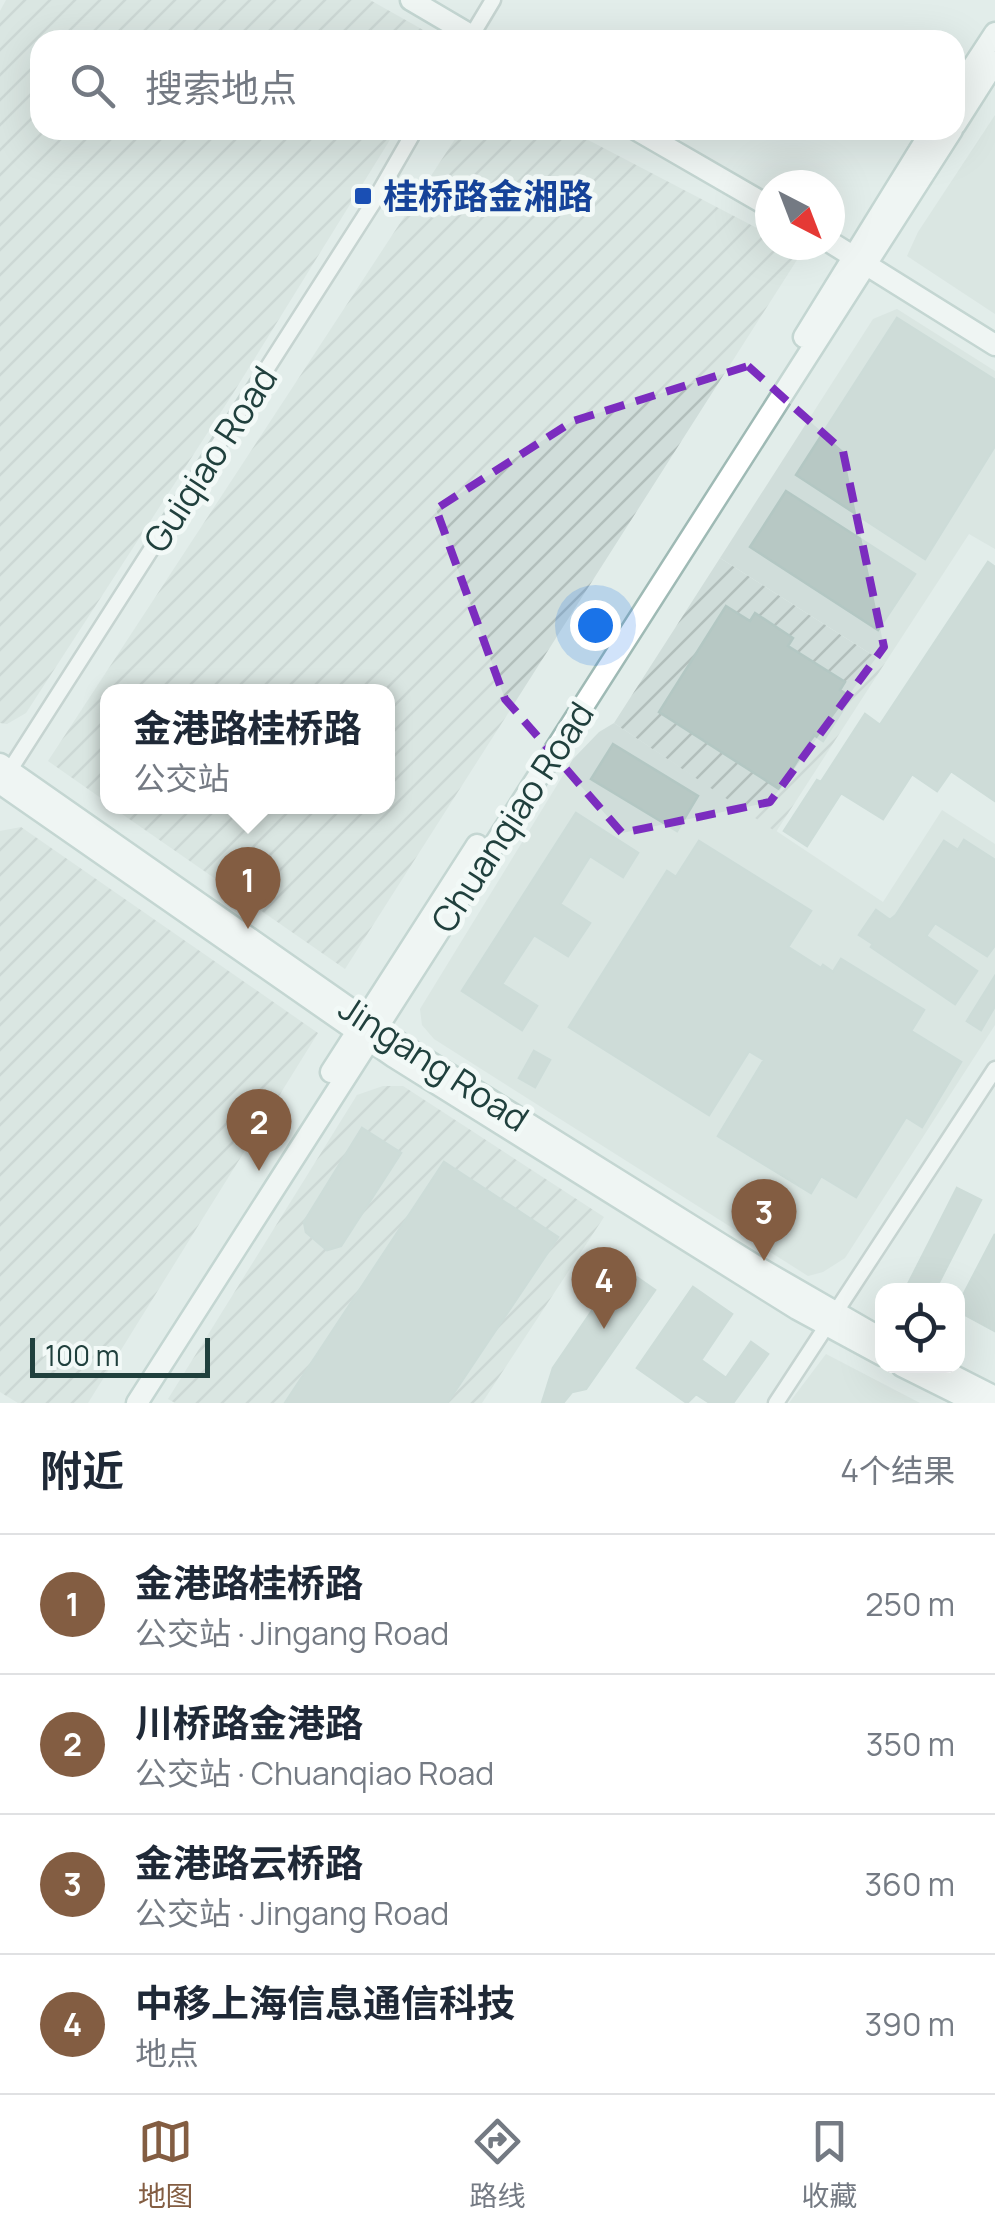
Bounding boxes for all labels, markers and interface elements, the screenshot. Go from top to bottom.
search box [30,30,965,140]
icon: search [65,58,120,113]
text: 搜索地点 [145,61,297,113]
north arrow [755,170,845,260]
place label: 桂桥路金湘路 [383,172,593,220]
marker: 桂桥路金湘路 [352,185,374,207]
street label: Guiqiao Road [132,357,288,561]
your location [570,600,621,651]
popup [100,684,395,814]
street label: Chuanqiao Road [419,692,605,942]
text: 金港路桂桥路 [133,701,362,753]
text: 公交站 [133,756,230,800]
pin: 1 [216,846,280,929]
street label: Jingang Road [330,984,538,1142]
pin: 2 [226,1088,292,1171]
pin: 3 [732,1178,796,1261]
pin: 4 [572,1246,636,1329]
map controls [875,1283,965,1373]
button: locate [875,1283,965,1373]
scale bar [30,1333,210,1378]
text: 100 m [45,1336,119,1374]
text: 附近 [40,1441,124,1499]
text: 4个结果 [840,1448,955,1492]
text: 金港路桂桥路 [135,1556,363,1608]
text: 1 [65,1582,80,1626]
text: 250 m [865,1582,955,1626]
text: 公交站 · Jingang Road [135,1611,449,1655]
text: 川桥路金港路 [135,1696,363,1748]
text: 2 [63,1722,82,1766]
text: 350 m [866,1722,955,1766]
text: 公交站 · Chuanqiao Road [135,1751,494,1795]
text: 金港路云桥路 [135,1836,363,1888]
text: 3 [63,1862,82,1906]
text: 360 m [864,1862,955,1906]
text: 公交站 · Jingang Road [135,1891,449,1935]
text: 中移上海信息通信科技 [135,1976,515,2028]
text: 4 [63,2002,82,2046]
text: 390 m [864,2002,955,2046]
text: 地点 [135,2031,199,2075]
tab: 地图 [138,2114,194,2214]
tab: 路线 [469,2114,525,2214]
tab: 收藏 [801,2114,857,2214]

